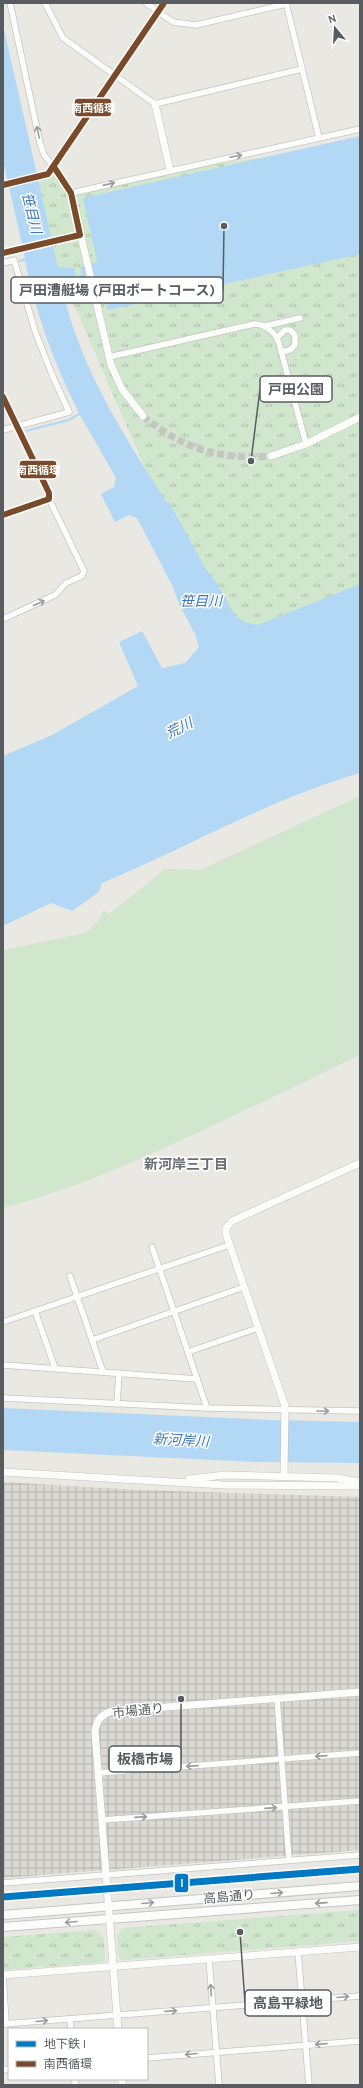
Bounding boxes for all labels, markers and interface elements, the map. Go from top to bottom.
north arrow [315,8,355,48]
text: N [326,12,338,26]
line badge: 南西循環 [74,98,112,117]
text: 南西循環 [71,102,115,115]
one-way arrow [34,126,42,139]
one-way arrow [229,151,242,159]
one-way arrow [102,180,115,188]
water label: 笹目川 [18,191,45,237]
callout: 戸田漕艇場 (戸田ボートコース) [11,277,223,303]
text: 戸田漕艇場 (戸田ボートコース) [19,282,215,299]
callout: 戸田公園 [260,376,332,402]
text: 戸田公園 [268,381,324,398]
line badge: 南西循環 [19,460,57,479]
text: 南西循環 [16,464,60,477]
water label: 笹目川 [180,593,224,610]
one-way arrow [32,599,44,606]
water label: 荒川 [163,714,197,742]
district label: 新河岸三丁目 [144,1156,228,1173]
one-way arrow [316,1407,329,1414]
water label: 新河岸川 [153,1431,211,1451]
street label: 市場通り [111,1700,165,1721]
callout: 板橋市場 [109,1746,181,1772]
text: 板橋市場 [117,1751,173,1768]
one-way arrow [315,1752,328,1759]
one-way arrow [185,1762,198,1769]
one-way arrow [264,1804,277,1811]
one-way arrow [134,1814,147,1821]
line badge: I [174,1873,189,1893]
text: I [180,1877,184,1890]
street label: 高島通り [202,1887,256,1906]
one-way arrow [270,1889,283,1896]
one-way arrow [141,1899,154,1906]
one-way arrow [315,1899,328,1906]
one-way arrow [65,1918,78,1925]
one-way arrow [208,1984,215,1997]
callout: 高島平緑地 [245,1990,331,2016]
one-way arrow [336,1994,349,2001]
text: 高島平緑地 [253,1995,323,2012]
one-way arrow [164,2007,177,2014]
one-way arrow [35,2018,48,2025]
legend [8,2028,148,2080]
text: 地下鉄 I [44,2037,86,2051]
one-way arrow [315,2041,328,2048]
one-way arrow [185,2051,198,2058]
text: 南西循環 [44,2057,92,2071]

